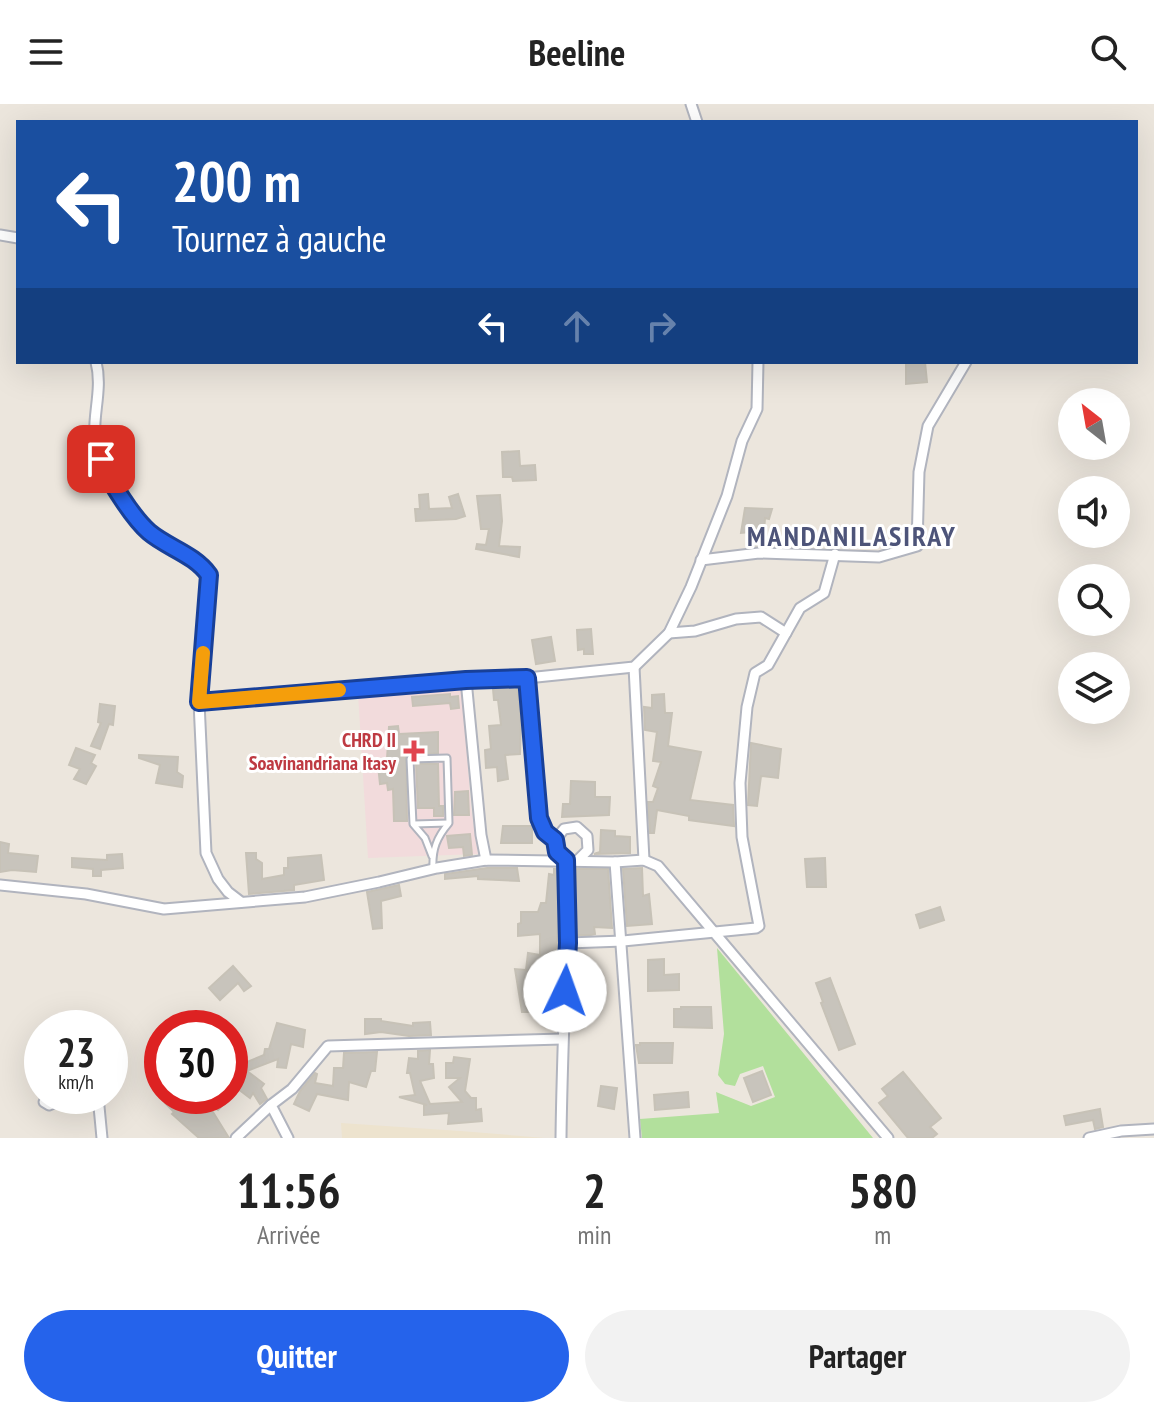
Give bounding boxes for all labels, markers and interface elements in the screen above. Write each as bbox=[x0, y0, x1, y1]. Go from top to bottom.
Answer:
text: Beeline bbox=[529, 29, 625, 76]
icon: menu bbox=[24, 30, 68, 74]
icon: search bbox=[1086, 30, 1130, 74]
text: 200 m bbox=[172, 145, 301, 217]
icon: left bbox=[40, 152, 144, 256]
text: Tournez à gauche bbox=[172, 215, 387, 262]
icon: left bbox=[471, 304, 515, 348]
icon: ahead bbox=[555, 304, 599, 348]
icon: right bbox=[639, 304, 683, 348]
north arrow bbox=[1058, 388, 1130, 460]
map controls bbox=[1058, 388, 1130, 724]
pin bbox=[67, 425, 135, 493]
icon: arrive bbox=[79, 437, 123, 481]
button: sound bbox=[1058, 476, 1130, 548]
district label: MANDANILASIRAY bbox=[747, 517, 957, 554]
button: search bbox=[1058, 564, 1130, 636]
button: layers bbox=[1058, 652, 1130, 724]
place label: CHRD II Soavinandriana Itasy bbox=[249, 727, 397, 776]
marker: CHRD II Soavinandriana Itasy bbox=[403, 740, 425, 762]
position arrow bbox=[523, 949, 607, 1033]
speed limit sign: 30 bbox=[144, 1010, 248, 1114]
text: 23 bbox=[57, 1026, 95, 1078]
text: km/h bbox=[58, 1069, 94, 1095]
text: 11:56 bbox=[237, 1159, 341, 1221]
text: 2 bbox=[583, 1159, 606, 1221]
text: 580 bbox=[848, 1159, 917, 1221]
text: Arrivée bbox=[257, 1218, 321, 1251]
text: min bbox=[577, 1218, 611, 1251]
text: m bbox=[874, 1218, 891, 1251]
button: Quitter bbox=[24, 1310, 569, 1402]
button: Partager bbox=[585, 1310, 1130, 1402]

